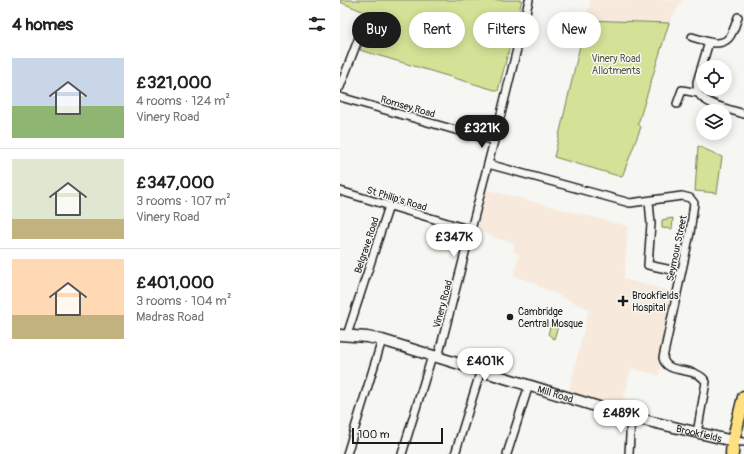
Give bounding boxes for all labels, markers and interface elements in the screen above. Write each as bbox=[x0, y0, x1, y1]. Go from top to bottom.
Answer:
chip: Buy bbox=[352, 12, 401, 48]
chip: Rent bbox=[409, 12, 465, 48]
chip: Filters bbox=[473, 12, 539, 48]
chip: New bbox=[547, 12, 601, 48]
icon: filters bbox=[306, 13, 328, 35]
text: 4 homes bbox=[12, 14, 73, 35]
park label: Vinery Road Allotments bbox=[592, 53, 641, 77]
map controls bbox=[696, 60, 732, 140]
button: locate bbox=[696, 60, 732, 96]
text: £321,000 bbox=[136, 72, 212, 93]
icon: home bbox=[44, 74, 92, 122]
text: 4 rooms · 124 m² bbox=[136, 93, 230, 109]
street label: Romsey Road bbox=[379, 93, 436, 120]
button: layers bbox=[696, 104, 732, 140]
text: Vinery Road bbox=[136, 109, 200, 125]
pin: £321K bbox=[454, 115, 510, 149]
text: £321K bbox=[464, 120, 500, 136]
text: £347,000 bbox=[136, 172, 214, 193]
icon: home bbox=[44, 175, 92, 223]
street label: St Philip's Road bbox=[365, 184, 428, 214]
text: 3 rooms · 107 m² bbox=[136, 193, 231, 209]
text: Vinery Road bbox=[136, 209, 200, 225]
street label: Seymour Street bbox=[664, 213, 690, 282]
street label: Belgrave Road bbox=[352, 216, 382, 275]
pin: £347K bbox=[426, 224, 482, 258]
text: £347K bbox=[435, 229, 473, 245]
text: £401,000 bbox=[136, 272, 214, 293]
icon: home bbox=[44, 275, 92, 323]
street label: Vinery Road bbox=[431, 279, 455, 329]
place label: Brookfields Hospital bbox=[632, 290, 679, 314]
text: 3 rooms · 104 m² bbox=[136, 293, 231, 309]
marker: Brookfields Hospital bbox=[617, 295, 629, 307]
place label: Cambridge Central Mosque bbox=[518, 306, 583, 330]
text: Madras Road bbox=[136, 309, 204, 325]
marker: Cambridge Central Mosque bbox=[505, 312, 515, 322]
pin: £401K bbox=[457, 348, 513, 382]
text: £401K bbox=[466, 353, 504, 369]
street label: Mill Road bbox=[536, 383, 575, 406]
pin: £489K bbox=[593, 400, 649, 434]
text: £489K bbox=[603, 405, 640, 421]
street label: Brookfields bbox=[675, 423, 723, 445]
scale bar bbox=[352, 426, 443, 445]
text: 100 m bbox=[358, 428, 389, 441]

